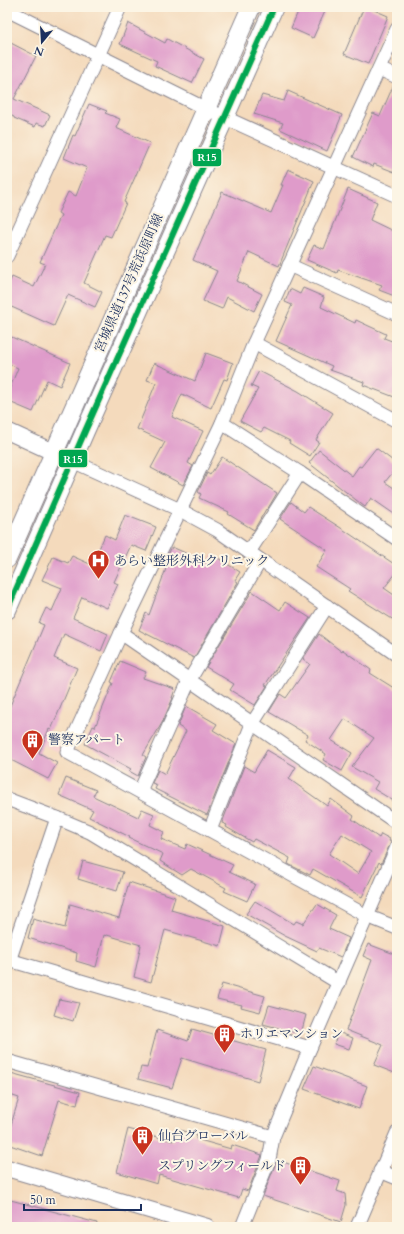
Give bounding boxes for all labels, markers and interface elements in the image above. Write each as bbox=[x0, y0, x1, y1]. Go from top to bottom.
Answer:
north arrow bbox=[22, 22, 62, 62]
text: N bbox=[32, 42, 46, 60]
line badge: R15 bbox=[192, 148, 222, 167]
text: R15 bbox=[197, 150, 217, 165]
street label: 宮城県道137号荒浜原町線 bbox=[90, 211, 168, 355]
line badge: R15 bbox=[58, 449, 88, 468]
text: R15 bbox=[63, 452, 83, 467]
hospital icon: あらい整形外科クリニック bbox=[85, 548, 111, 581]
place label: あらい整形外科クリニック bbox=[114, 552, 269, 570]
building icon: 警察アパート bbox=[19, 727, 45, 760]
place label: 警察アパート bbox=[48, 731, 125, 749]
building icon: ホリエマンション bbox=[212, 1021, 238, 1054]
place label: ホリエマンション bbox=[240, 1025, 343, 1043]
building icon: 仙台グローバル bbox=[130, 1123, 156, 1156]
place label: 仙台グローバル bbox=[158, 1127, 248, 1145]
building icon: スプリングフィールド bbox=[288, 1153, 314, 1186]
place label: スプリングフィールド bbox=[158, 1157, 286, 1175]
scale bar bbox=[24, 1186, 141, 1212]
text: 50 m bbox=[30, 1192, 57, 1208]

